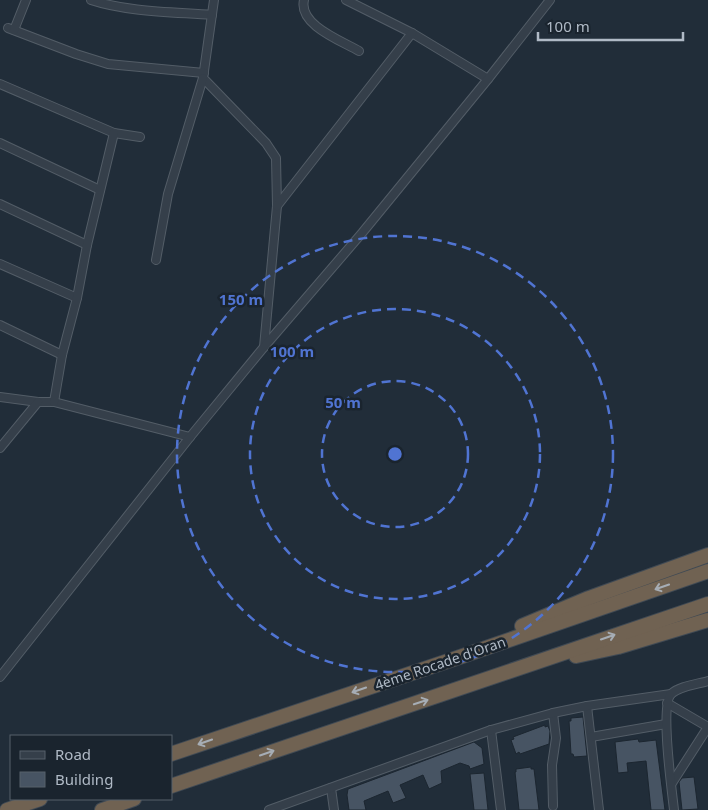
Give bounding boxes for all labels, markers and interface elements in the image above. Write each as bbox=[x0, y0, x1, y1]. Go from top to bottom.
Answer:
scale bar bbox=[538, 10, 683, 42]
text: 100 m bbox=[546, 16, 590, 36]
text: 150 m bbox=[219, 289, 263, 309]
text: 100 m bbox=[270, 341, 314, 361]
text: 50 m bbox=[325, 392, 361, 412]
centre of rings bbox=[386, 445, 404, 463]
one-way arrow bbox=[655, 583, 670, 592]
street label: 4ème Rocade d'Oran bbox=[372, 632, 508, 694]
one-way arrow bbox=[600, 632, 616, 642]
one-way arrow bbox=[352, 686, 367, 695]
one-way arrow bbox=[413, 696, 429, 706]
legend bbox=[10, 735, 172, 800]
one-way arrow bbox=[198, 738, 213, 747]
text: Road bbox=[55, 744, 91, 764]
one-way arrow bbox=[259, 748, 274, 757]
text: Building bbox=[55, 769, 113, 789]

